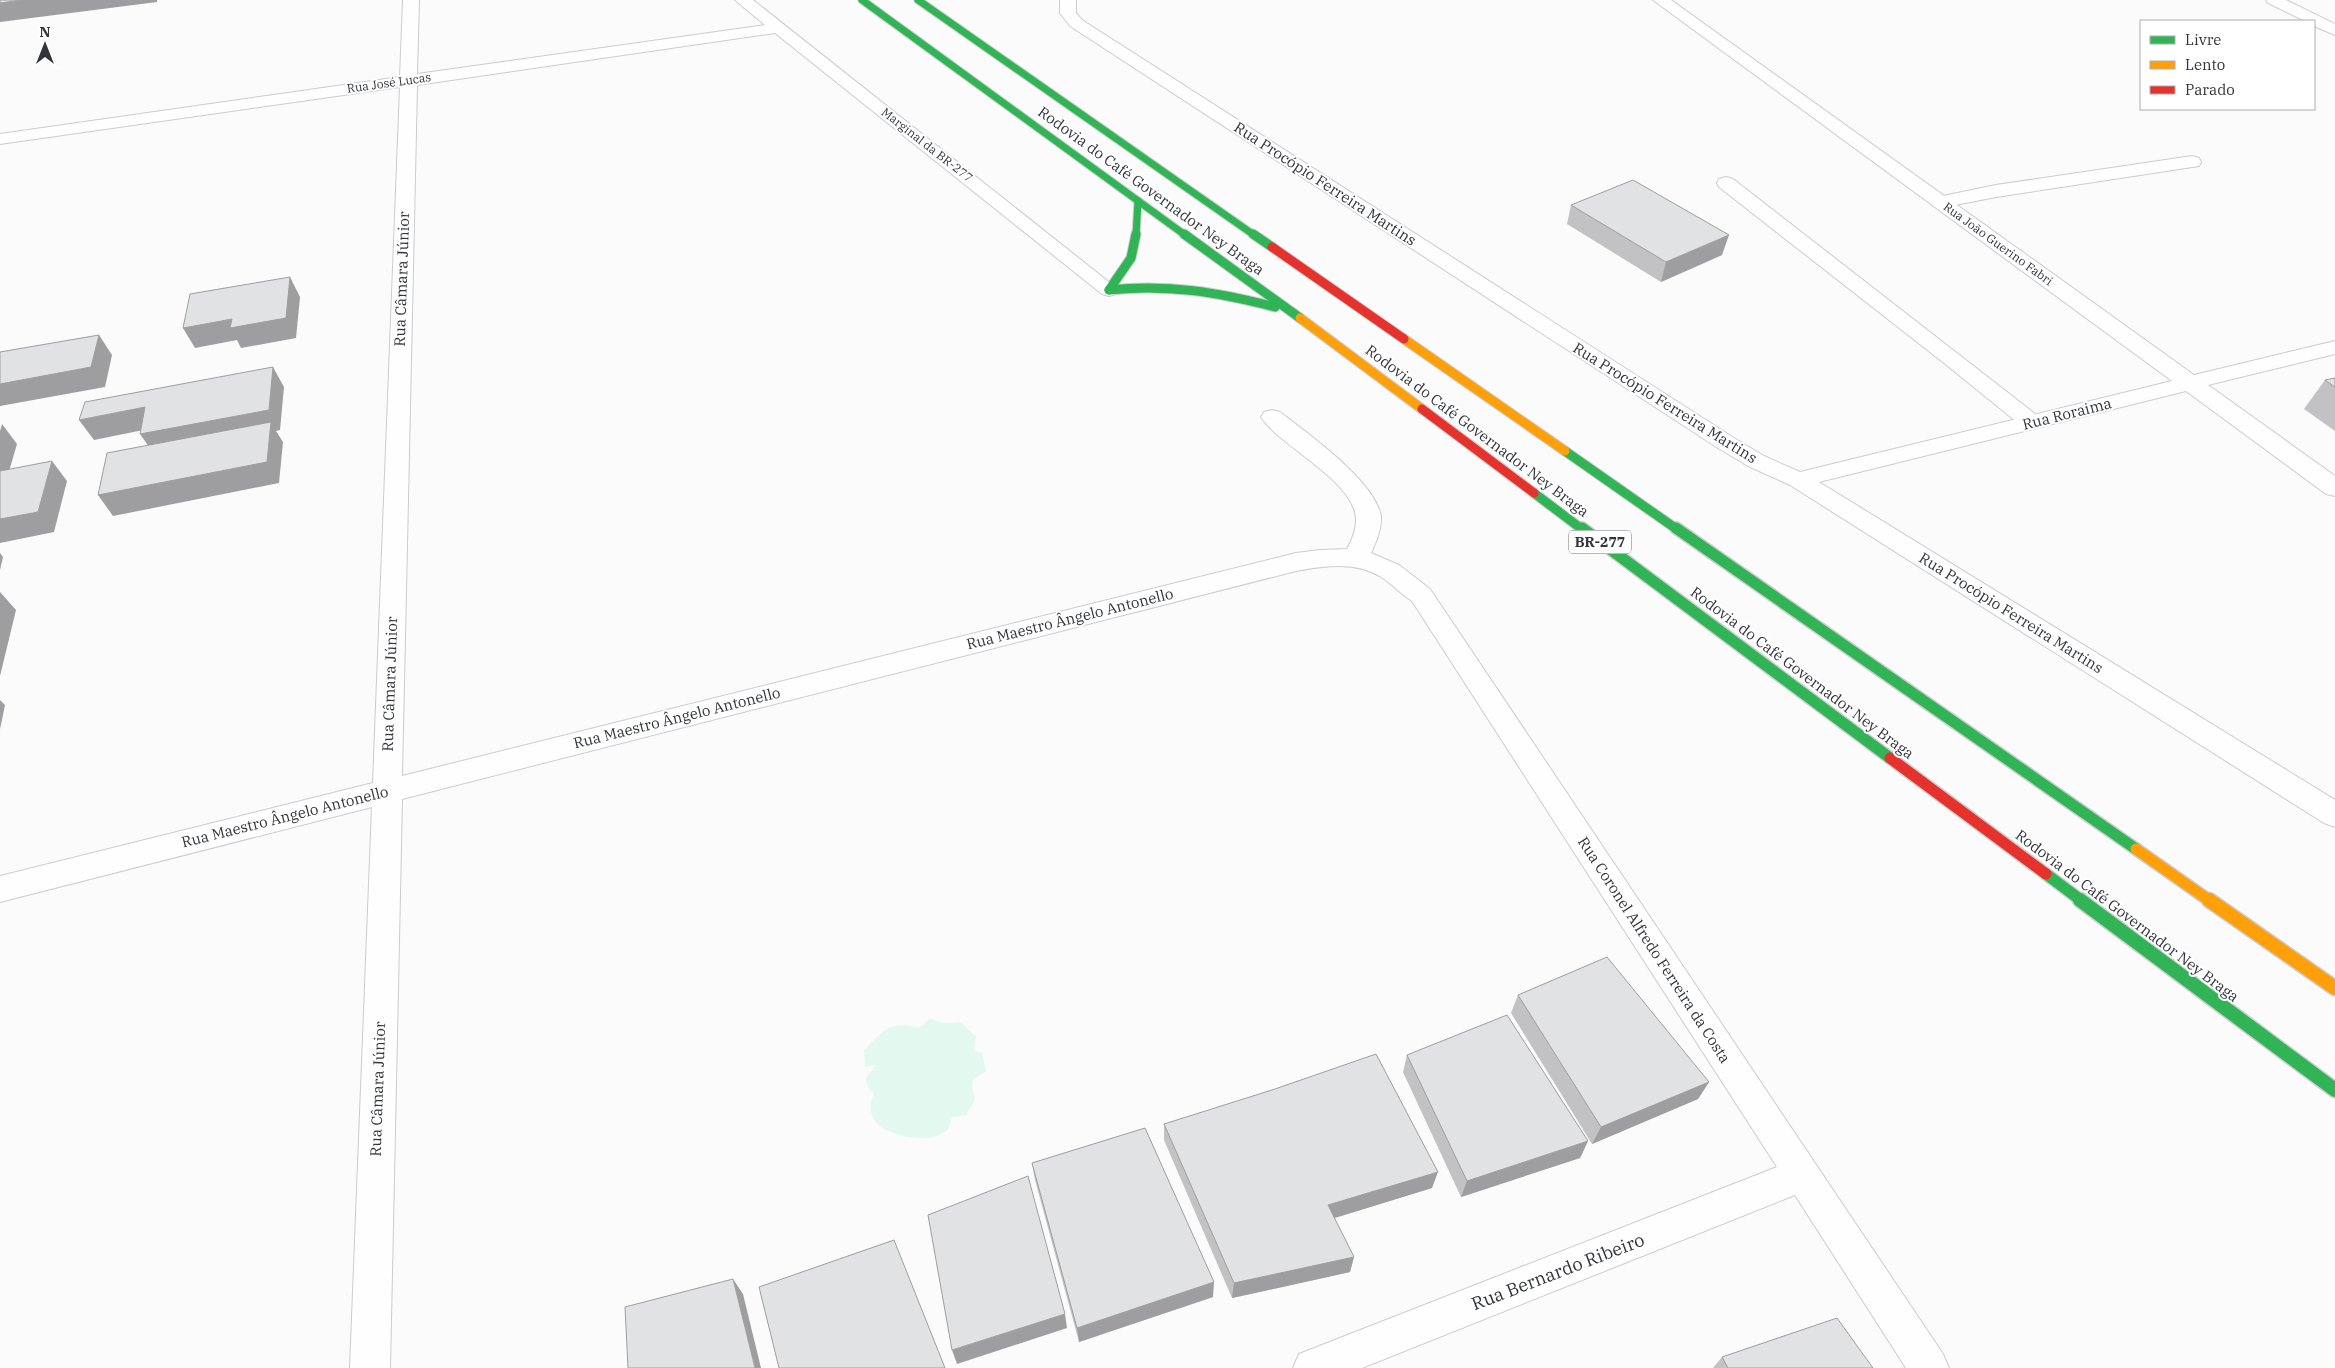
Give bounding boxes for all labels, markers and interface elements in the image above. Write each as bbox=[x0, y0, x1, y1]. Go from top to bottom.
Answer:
north arrow bbox=[20, 20, 70, 70]
legend bbox=[2140, 20, 2315, 110]
text: N bbox=[39, 23, 51, 41]
text: Livre bbox=[2185, 30, 2221, 49]
text: Lento bbox=[2185, 55, 2225, 74]
street label: Rua José Lucas bbox=[346, 69, 432, 96]
text: Parado bbox=[2185, 80, 2235, 99]
street label: Rodovia do Café Governador Ney Braga bbox=[1034, 102, 1268, 279]
street label: Marginal da BR-277 bbox=[879, 104, 976, 185]
street label: Rua Procópio Ferreira Martins bbox=[1231, 117, 1420, 250]
street label: Rua João Guerino Fabri bbox=[1941, 199, 2056, 288]
street label: Rua Câmara Júnior bbox=[390, 211, 413, 347]
street label: Rua Procópio Ferreira Martins bbox=[1570, 338, 1761, 467]
street label: Rodovia do Café Governador Ney Braga bbox=[1362, 340, 1593, 521]
street label: Rua Roraima bbox=[2020, 393, 2113, 434]
road number: BR-277 bbox=[1569, 530, 1631, 554]
street label: Rua Procópio Ferreira Martins bbox=[1916, 548, 2107, 677]
street label: Rodovia do Café Governador Ney Braga bbox=[1687, 582, 1918, 763]
street label: Rua Maestro Ângelo Antonello bbox=[964, 584, 1175, 653]
street label: Rua Câmara Júnior bbox=[378, 616, 401, 752]
street label: Rua Maestro Ângelo Antonello bbox=[571, 683, 782, 752]
street label: Rua Maestro Ângelo Antonello bbox=[179, 782, 390, 851]
street label: Rodovia do Café Governador Ney Braga bbox=[2012, 825, 2243, 1006]
street label: Rua Coronel Alfredo Ferreira da Costa bbox=[1574, 833, 1735, 1066]
street label: Rua Câmara Júnior bbox=[366, 1021, 389, 1157]
street label: Rua Bernardo Ribeiro bbox=[1468, 1228, 1648, 1315]

